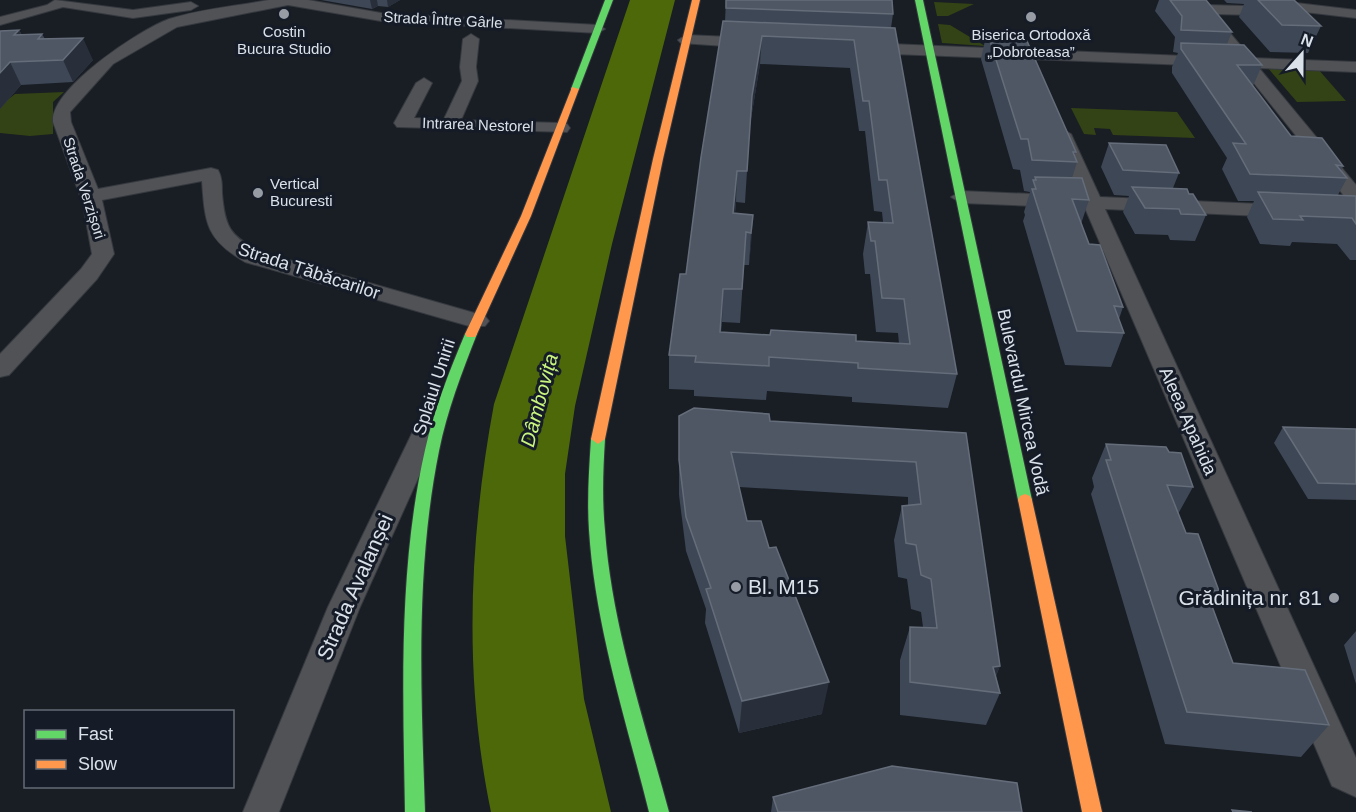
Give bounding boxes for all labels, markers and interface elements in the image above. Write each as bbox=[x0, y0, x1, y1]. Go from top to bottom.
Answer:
marker: Costin Bucura Studio bbox=[277, 7, 291, 21]
street label: Strada Între Gârle bbox=[383, 8, 503, 31]
marker: Biserica Ortodoxă „Dobroteasa” bbox=[1024, 10, 1038, 24]
place label: Costin Bucura Studio bbox=[237, 23, 331, 57]
north arrow bbox=[1272, 24, 1332, 84]
place label: Biserica Ortodoxă „Dobroteasa” bbox=[971, 26, 1091, 60]
text: N bbox=[1299, 30, 1316, 50]
street label: Intrarea Nestorel bbox=[422, 114, 534, 135]
street label: Strada Verzișori bbox=[60, 135, 109, 241]
place label: Vertical Bucuresti bbox=[270, 175, 333, 209]
marker: Vertical Bucuresti bbox=[251, 186, 265, 200]
street label: Strada Tăbăcarilor bbox=[236, 239, 382, 303]
street label: Bulevardul Mircea Vodă bbox=[993, 307, 1053, 498]
street label: Splaiul Unirii bbox=[409, 336, 459, 438]
water label: Dâmbovița bbox=[516, 351, 562, 449]
street label: Aleea Apahida bbox=[1155, 364, 1221, 479]
street label: Strada Avalanșei bbox=[312, 510, 397, 663]
place label: Bl. M15 bbox=[748, 575, 819, 598]
marker: Bl. M15 bbox=[729, 580, 743, 594]
place label: Grădinița nr. 81 bbox=[1178, 586, 1322, 609]
marker: Grădinița nr. 81 bbox=[1327, 591, 1341, 605]
legend bbox=[24, 710, 234, 788]
text: Fast bbox=[78, 724, 113, 744]
text: Slow bbox=[78, 754, 118, 774]

